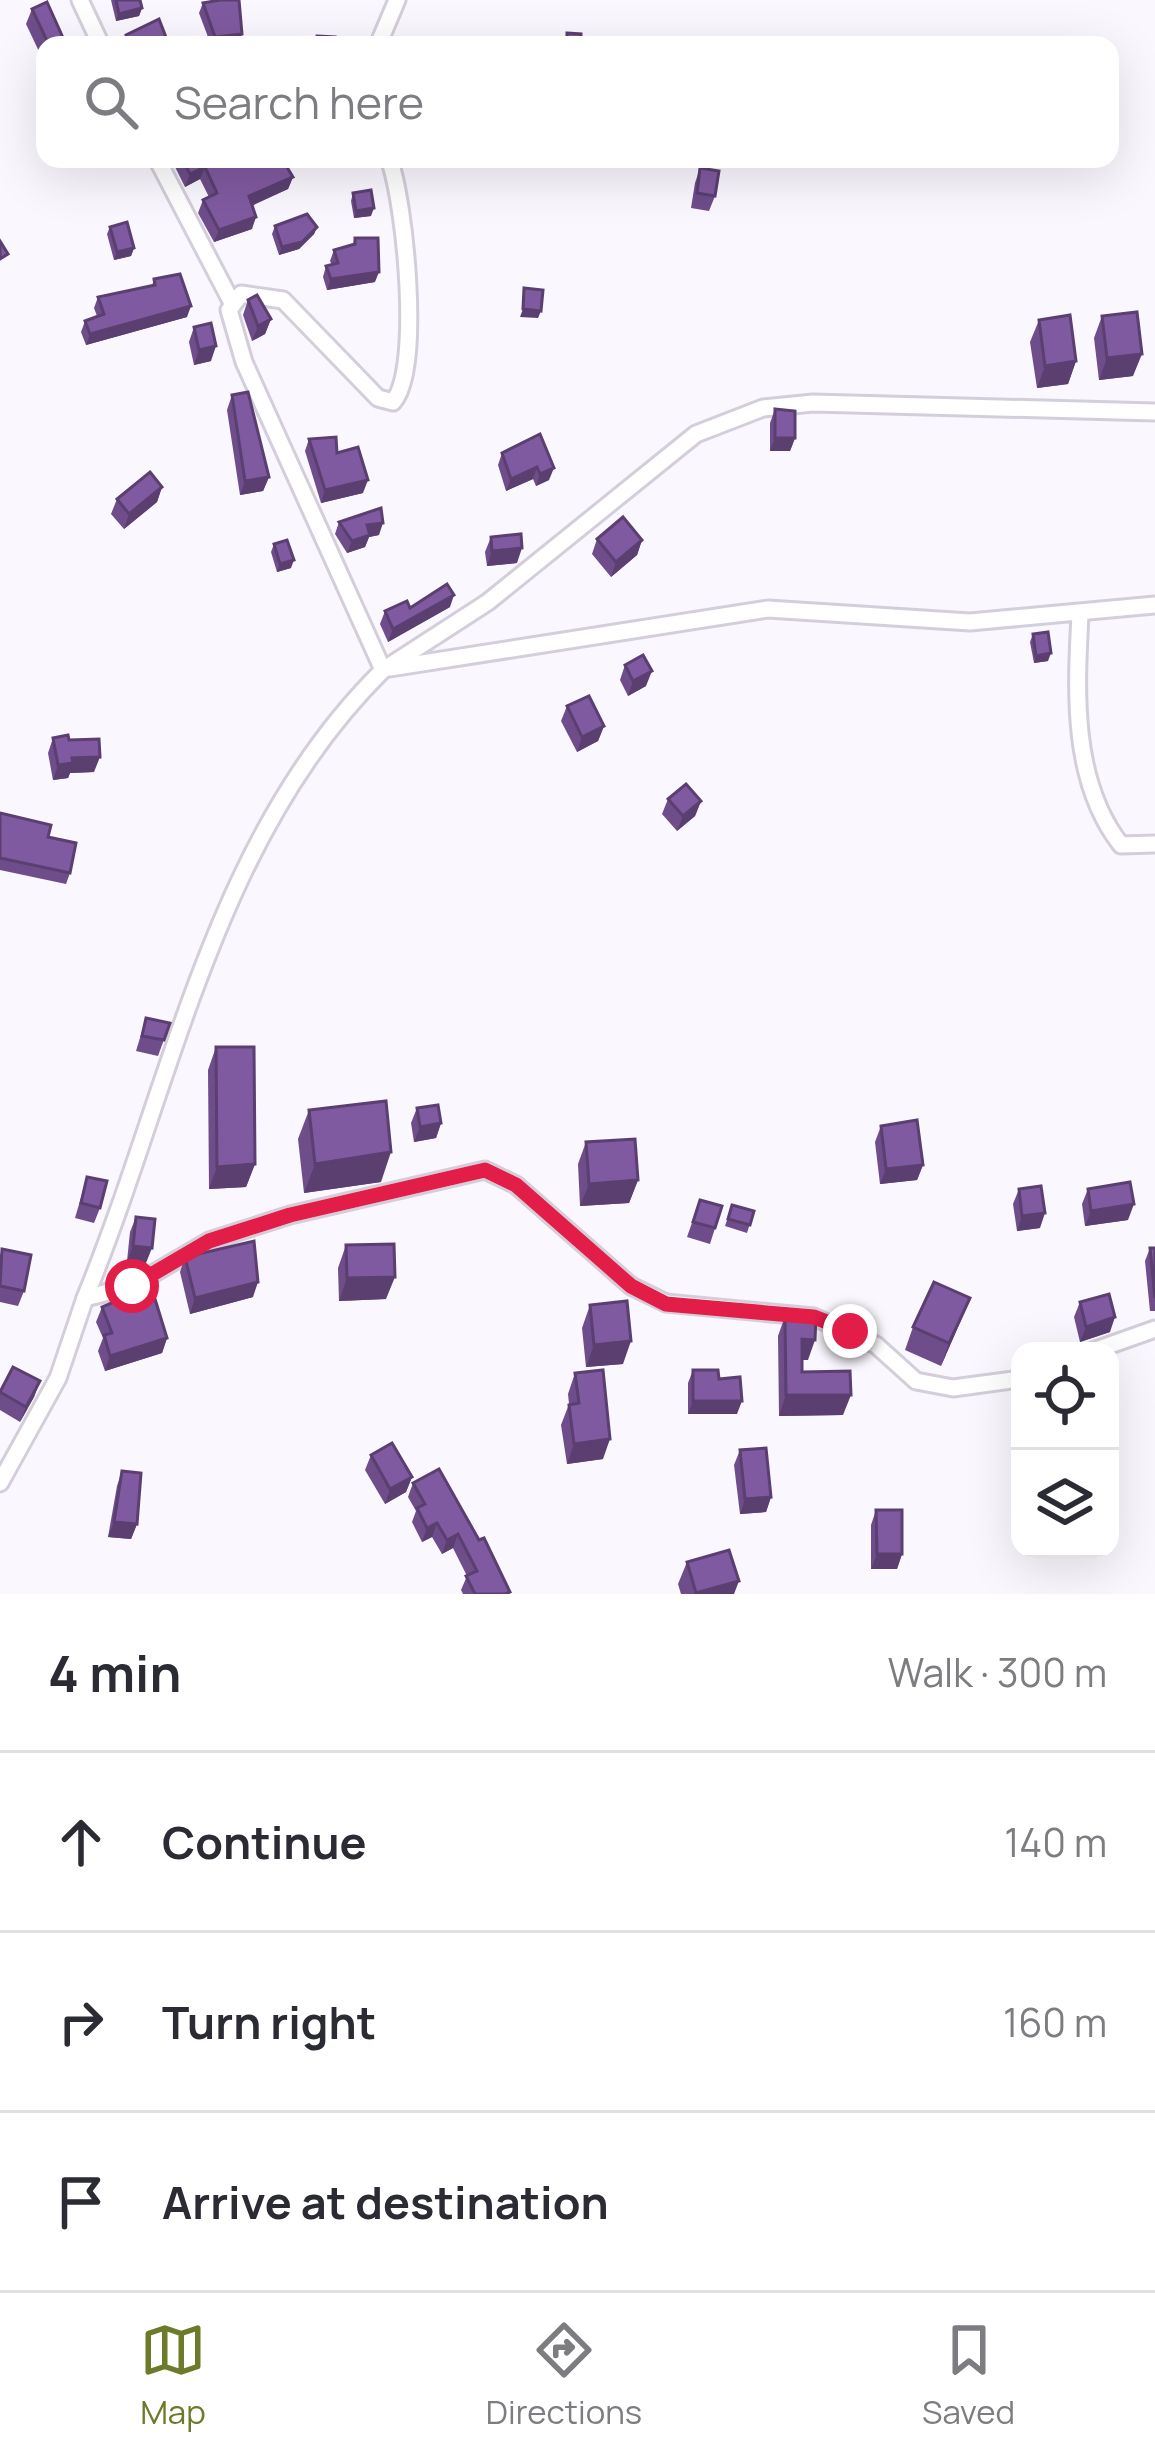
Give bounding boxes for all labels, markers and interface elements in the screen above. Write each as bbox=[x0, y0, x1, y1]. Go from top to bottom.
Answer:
search box bbox=[36, 36, 1119, 168]
icon: search bbox=[78, 69, 144, 135]
text: Search here bbox=[174, 71, 424, 133]
route start bbox=[105, 1259, 159, 1313]
route end bbox=[823, 1304, 877, 1358]
map controls bbox=[1011, 1342, 1119, 1558]
button: locate bbox=[1011, 1342, 1119, 1450]
button: layers bbox=[1011, 1450, 1119, 1558]
text: 4 min bbox=[48, 1638, 181, 1707]
text: Walk · 300 m bbox=[888, 1645, 1107, 1699]
icon: ahead bbox=[48, 1809, 114, 1875]
text: Continue bbox=[162, 1811, 367, 1873]
text: 140 m bbox=[1004, 1815, 1107, 1869]
icon: right bbox=[48, 1989, 114, 2055]
text: Turn right bbox=[162, 1991, 376, 2053]
text: 160 m bbox=[1003, 1995, 1107, 2049]
icon: arrive bbox=[48, 2169, 114, 2235]
text: Arrive at destination bbox=[162, 2171, 609, 2233]
tab: Map bbox=[140, 2317, 206, 2434]
tab: Directions bbox=[486, 2317, 642, 2434]
tab: Saved bbox=[922, 2317, 1015, 2434]

